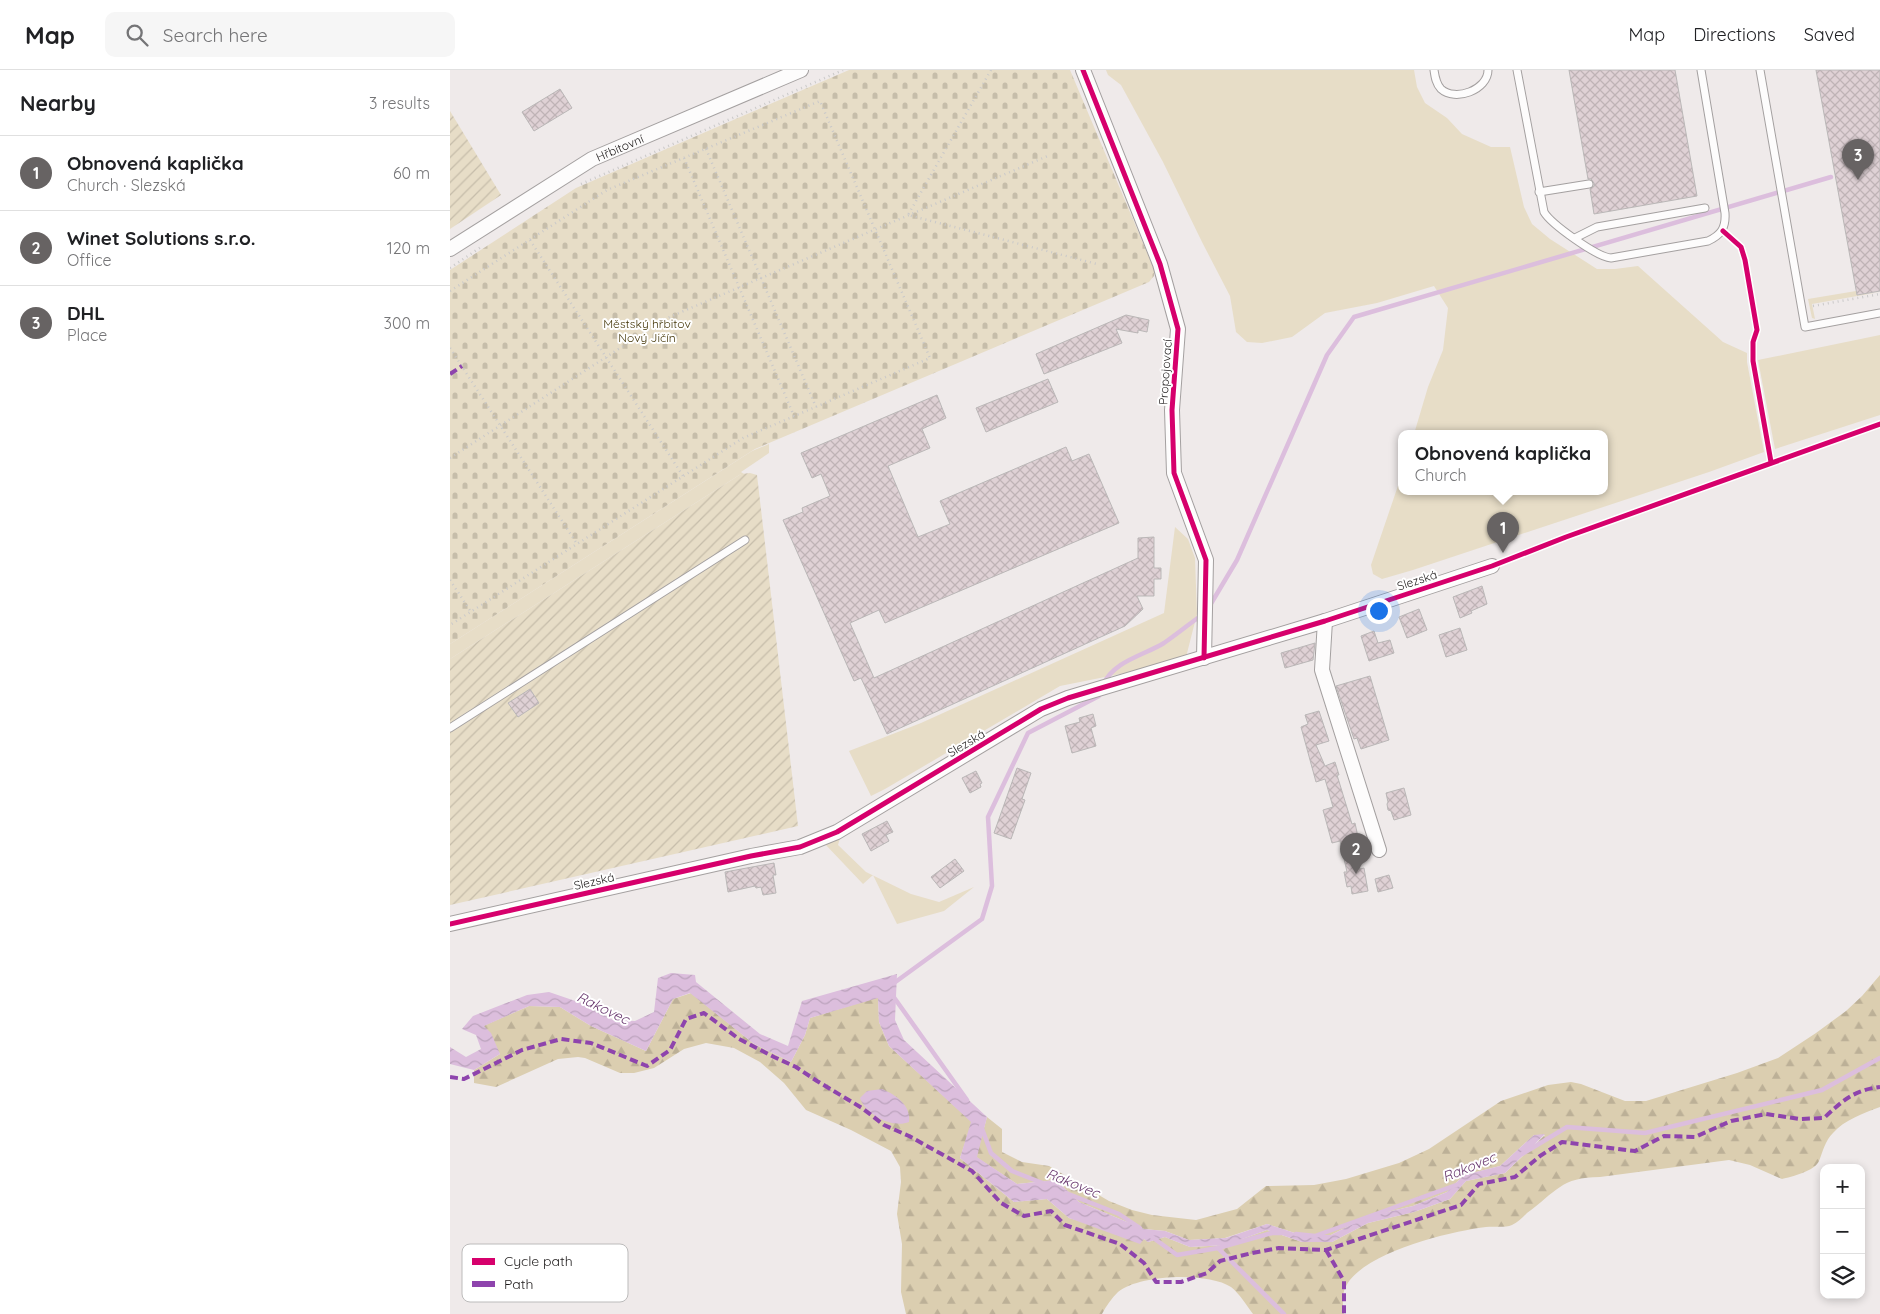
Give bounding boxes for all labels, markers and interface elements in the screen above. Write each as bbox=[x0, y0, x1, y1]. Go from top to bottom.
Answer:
search box bbox=[105, 12, 455, 57]
text: Map bbox=[25, 20, 75, 50]
icon: search bbox=[123, 21, 151, 49]
text: Search here bbox=[163, 23, 268, 47]
text: Map bbox=[1628, 23, 1665, 46]
text: Directions bbox=[1693, 23, 1776, 46]
text: Saved bbox=[1804, 23, 1855, 46]
text: Nearby bbox=[20, 90, 96, 116]
text: 3 results bbox=[369, 93, 430, 113]
street label: Hřbitovní bbox=[593, 130, 646, 164]
pin: 3 bbox=[1842, 139, 1874, 180]
text: Obnovená kaplička bbox=[67, 151, 244, 175]
text: 1 bbox=[33, 163, 39, 183]
text: 60 m bbox=[393, 163, 430, 183]
text: Church · Slezská bbox=[67, 175, 186, 195]
text: Winet Solutions s.r.o. bbox=[67, 226, 256, 250]
text: 2 bbox=[31, 238, 41, 258]
text: 120 m bbox=[387, 238, 430, 258]
text: Office bbox=[67, 250, 112, 270]
text: DHL bbox=[67, 301, 105, 325]
text: 3 bbox=[32, 313, 40, 333]
text: 300 m bbox=[384, 313, 430, 333]
park label: Městský hřbitov Nový Jičín bbox=[603, 316, 691, 345]
text: Place bbox=[67, 325, 107, 345]
street label: Propojovací bbox=[1155, 338, 1175, 405]
popup bbox=[1398, 430, 1608, 495]
text: Obnovená kaplička bbox=[1415, 441, 1591, 465]
text: Church bbox=[1415, 465, 1467, 485]
pin: 1 bbox=[1487, 512, 1519, 553]
street label: Slezská bbox=[1395, 567, 1439, 593]
your location bbox=[1366, 598, 1392, 624]
street label: Slezská bbox=[944, 726, 988, 760]
pin: 2 bbox=[1340, 833, 1372, 874]
street label: Slezská bbox=[572, 869, 616, 893]
water label: Rakovec bbox=[574, 988, 634, 1029]
water label: Rakovec bbox=[1440, 1148, 1500, 1186]
water label: Rakovec bbox=[1044, 1164, 1104, 1202]
map controls bbox=[1820, 1164, 1865, 1299]
button: + bbox=[1820, 1164, 1865, 1209]
button: − bbox=[1820, 1209, 1865, 1254]
legend bbox=[462, 1244, 628, 1302]
text: Cycle path bbox=[504, 1252, 573, 1270]
button: layers bbox=[1820, 1254, 1865, 1299]
text: Path bbox=[504, 1275, 533, 1293]

